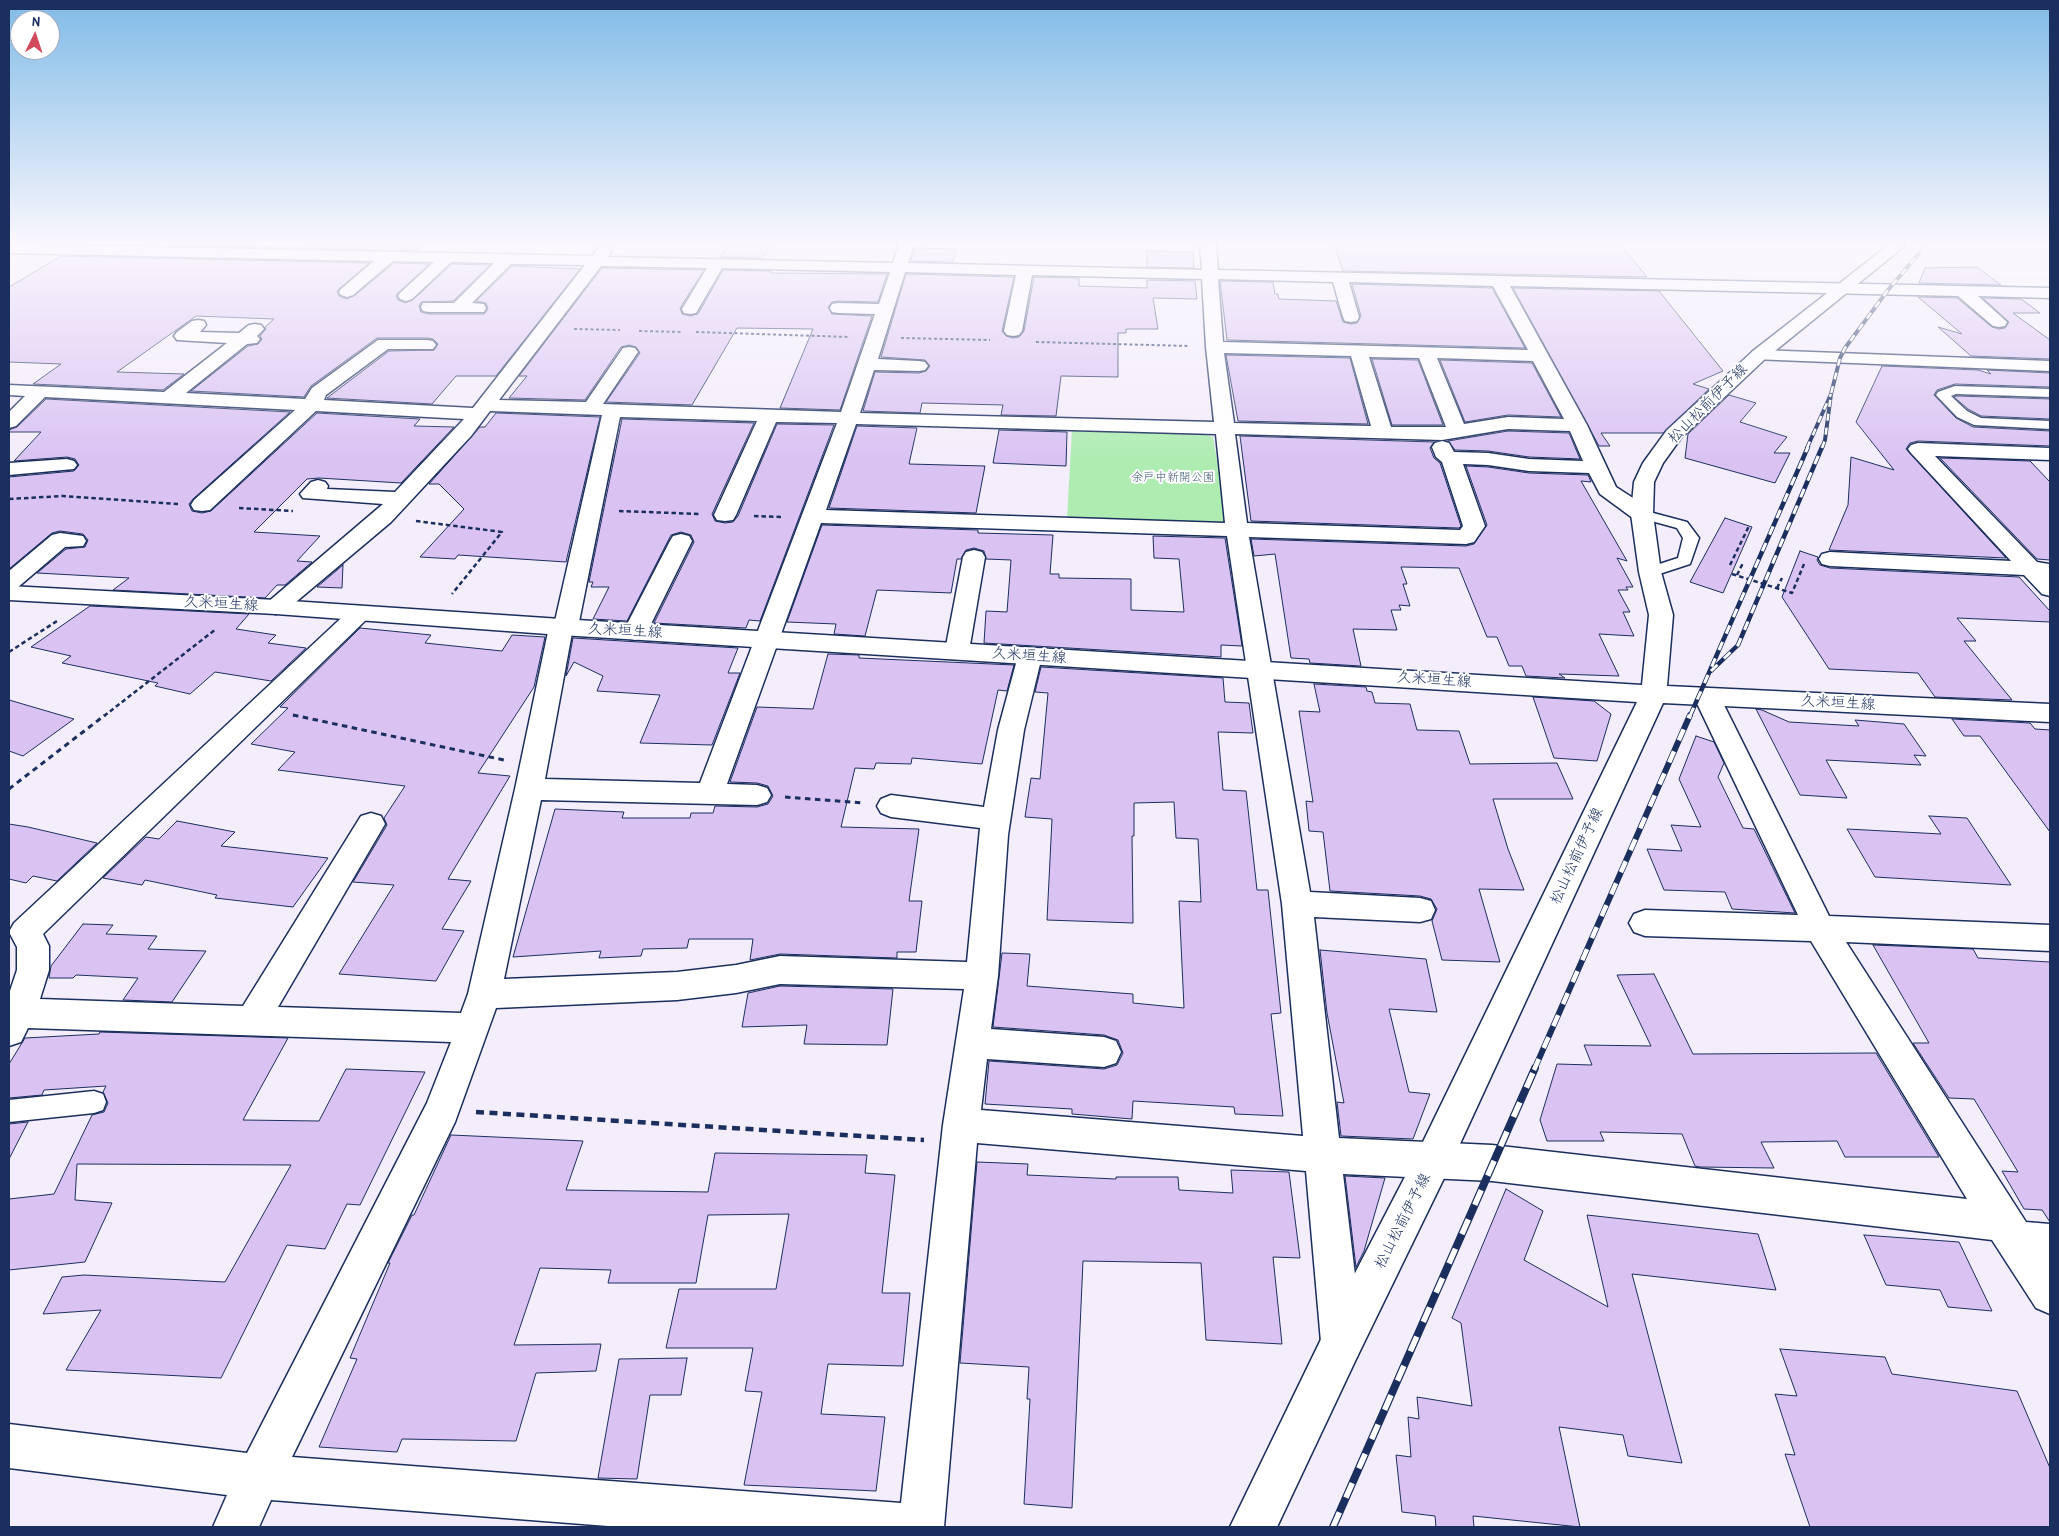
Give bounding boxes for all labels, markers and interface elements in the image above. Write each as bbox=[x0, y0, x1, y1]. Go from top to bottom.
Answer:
north arrow bbox=[10, 10, 60, 60]
text: N bbox=[32, 11, 40, 30]
street label: 松山松前伊予線 bbox=[1665, 361, 1751, 447]
park label: 余戸中新開公園 bbox=[1131, 471, 1215, 485]
street label: 久米垣生線 bbox=[183, 593, 259, 615]
street label: 久米垣生線 bbox=[587, 620, 663, 642]
street label: 久米垣生線 bbox=[991, 644, 1067, 668]
street label: 久米垣生線 bbox=[1396, 668, 1472, 692]
street label: 久米垣生線 bbox=[1800, 692, 1876, 714]
street label: 松山松前伊予線 bbox=[1547, 805, 1607, 907]
street label: 松山松前伊予線 bbox=[1371, 1170, 1435, 1272]

